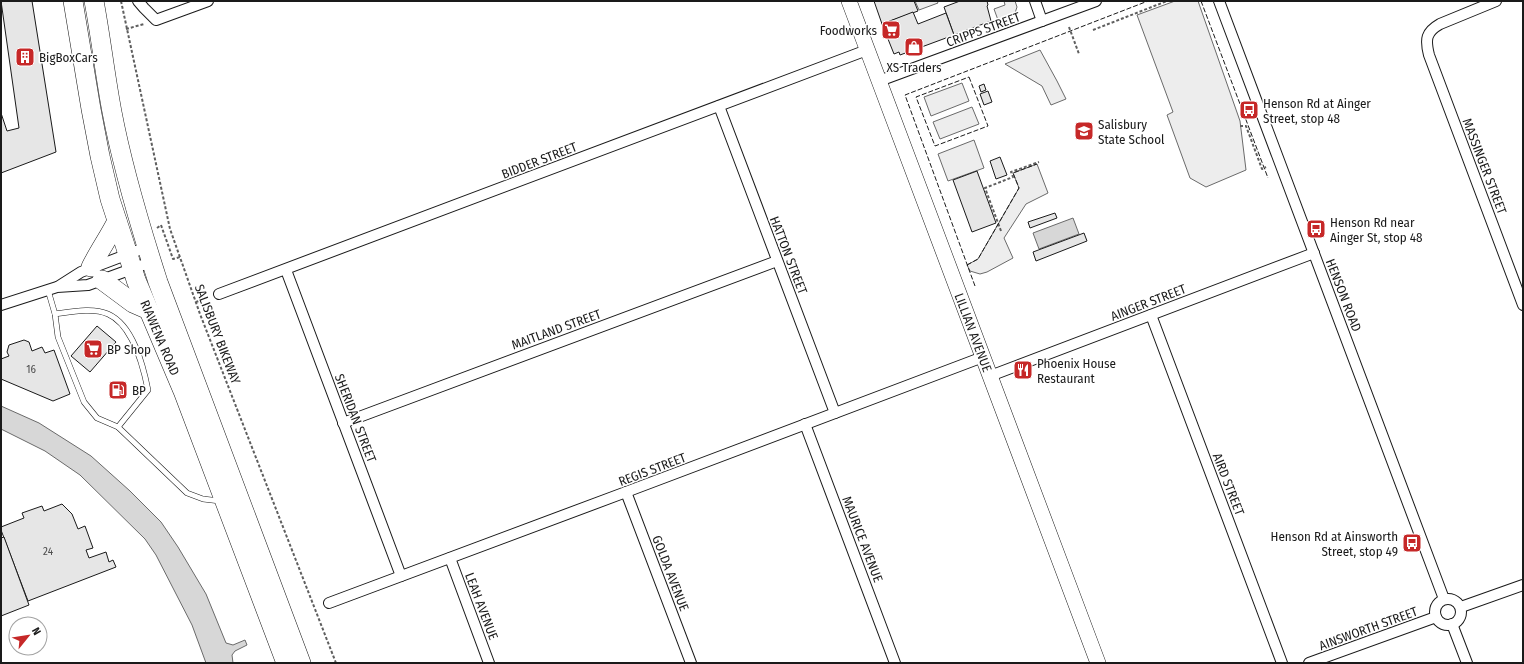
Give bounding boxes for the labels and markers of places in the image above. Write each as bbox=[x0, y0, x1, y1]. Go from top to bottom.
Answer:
supermarket icon: Foodworks bbox=[880, 19, 902, 41]
place label: Foodworks bbox=[820, 23, 877, 38]
shop icon: XS Traders bbox=[903, 36, 925, 58]
building icon: BigBoxCars bbox=[14, 46, 36, 68]
place label: BigBoxCars bbox=[39, 50, 98, 65]
place label: XS Traders bbox=[886, 60, 942, 75]
place label: Henson Rd at Ainger Street, stop 48 bbox=[1263, 96, 1371, 126]
bus stop icon: Henson Rd at Ainger Street, stop 48 bbox=[1238, 99, 1260, 121]
place label: Salisbury State School bbox=[1098, 117, 1165, 147]
school or university icon: Salisbury State School bbox=[1073, 120, 1095, 142]
place label: Henson Rd near Ainger St, stop 48 bbox=[1330, 215, 1423, 245]
bus stop icon: Henson Rd near Ainger St, stop 48 bbox=[1305, 218, 1327, 240]
supermarket icon: BP Shop bbox=[82, 338, 104, 360]
place label: BP Shop bbox=[107, 342, 151, 357]
place label: Phoenix House Restaurant bbox=[1037, 356, 1116, 386]
restaurant icon: Phoenix House Restaurant bbox=[1012, 359, 1034, 381]
fuel station icon: BP bbox=[107, 379, 129, 401]
place label: BP bbox=[132, 383, 146, 398]
place label: Henson Rd at Ainsworth Street, stop 49 bbox=[1271, 529, 1398, 559]
bus stop icon: Henson Rd at Ainsworth Street, stop 49 bbox=[1401, 532, 1423, 554]

